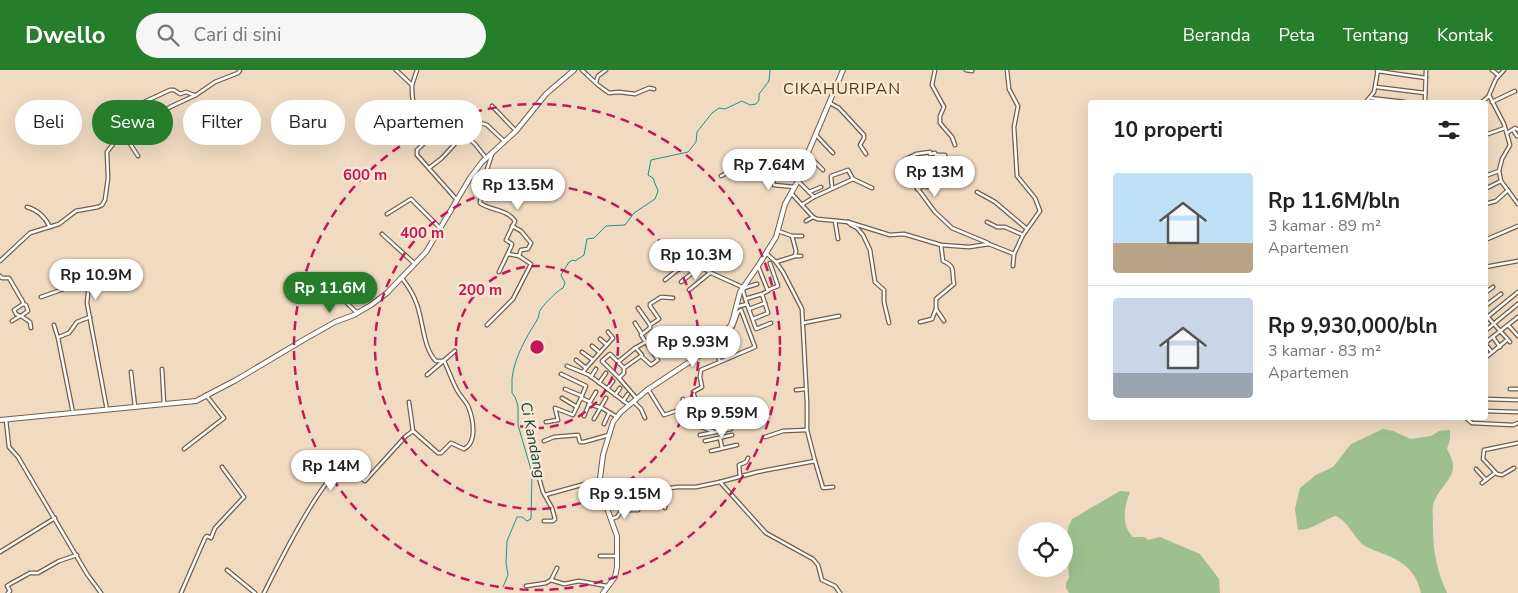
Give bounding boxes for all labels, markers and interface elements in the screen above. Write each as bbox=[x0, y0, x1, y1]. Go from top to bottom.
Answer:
search box bbox=[136, 13, 486, 58]
text: Dwello bbox=[25, 19, 106, 51]
icon: search bbox=[154, 21, 182, 49]
text: Cari di sini bbox=[194, 22, 281, 48]
text: Beranda bbox=[1183, 23, 1251, 47]
text: Peta bbox=[1279, 23, 1315, 47]
text: Tentang bbox=[1343, 23, 1409, 47]
text: Kontak bbox=[1437, 23, 1493, 47]
district label: CIKAHURIPAN bbox=[783, 78, 901, 100]
chip: Beli bbox=[15, 100, 82, 145]
chip: Sewa bbox=[92, 100, 173, 145]
chip: Filter bbox=[183, 100, 261, 145]
chip: Baru bbox=[271, 100, 345, 145]
chip: Apartemen bbox=[355, 100, 482, 145]
text: 10 properti bbox=[1113, 116, 1223, 144]
icon: filters bbox=[1435, 116, 1463, 144]
pin: Rp 7.64M bbox=[717, 148, 821, 191]
text: Rp 7.64M bbox=[733, 154, 805, 176]
pin: Rp 13M bbox=[894, 156, 976, 198]
text: Rp 13M bbox=[906, 161, 964, 183]
text: 600 m bbox=[343, 165, 387, 185]
pin: Rp 13.5M bbox=[466, 168, 570, 211]
text: Rp 13.5M bbox=[482, 174, 554, 196]
text: Rp 11.6M/bln bbox=[1268, 187, 1400, 215]
icon: home bbox=[1153, 193, 1213, 253]
text: 3 kamar · 89 m² bbox=[1268, 215, 1381, 237]
text: 400 m bbox=[400, 223, 444, 243]
text: Apartemen bbox=[1268, 237, 1349, 259]
pin: Rp 10.3M bbox=[644, 238, 748, 281]
text: Rp 10.3M bbox=[660, 244, 732, 266]
pin: Rp 10.9M bbox=[44, 258, 148, 301]
text: Rp 10.9M bbox=[60, 264, 132, 286]
pin: Rp 11.6M bbox=[278, 272, 382, 314]
text: Rp 11.6M bbox=[294, 277, 366, 299]
text: 200 m bbox=[458, 280, 502, 300]
text: Rp 9,930,000/bln bbox=[1268, 312, 1437, 340]
icon: home bbox=[1153, 318, 1213, 378]
pin: Rp 9.93M bbox=[641, 326, 745, 368]
text: Rp 9.93M bbox=[657, 331, 729, 353]
centre of rings bbox=[528, 338, 546, 356]
text: 3 kamar · 83 m² bbox=[1268, 340, 1381, 362]
text: Apartemen bbox=[1268, 362, 1349, 384]
pin: Rp 9.59M bbox=[670, 396, 774, 439]
water label: Ci Kandang bbox=[516, 400, 550, 480]
text: Rp 9.59M bbox=[686, 402, 758, 424]
pin: Rp 14M bbox=[290, 450, 372, 492]
text: Rp 14M bbox=[302, 455, 360, 477]
pin: Rp 9.15M bbox=[573, 478, 677, 520]
text: Rp 9.15M bbox=[589, 483, 661, 505]
map controls bbox=[1018, 522, 1073, 577]
button: locate bbox=[1018, 522, 1073, 577]

